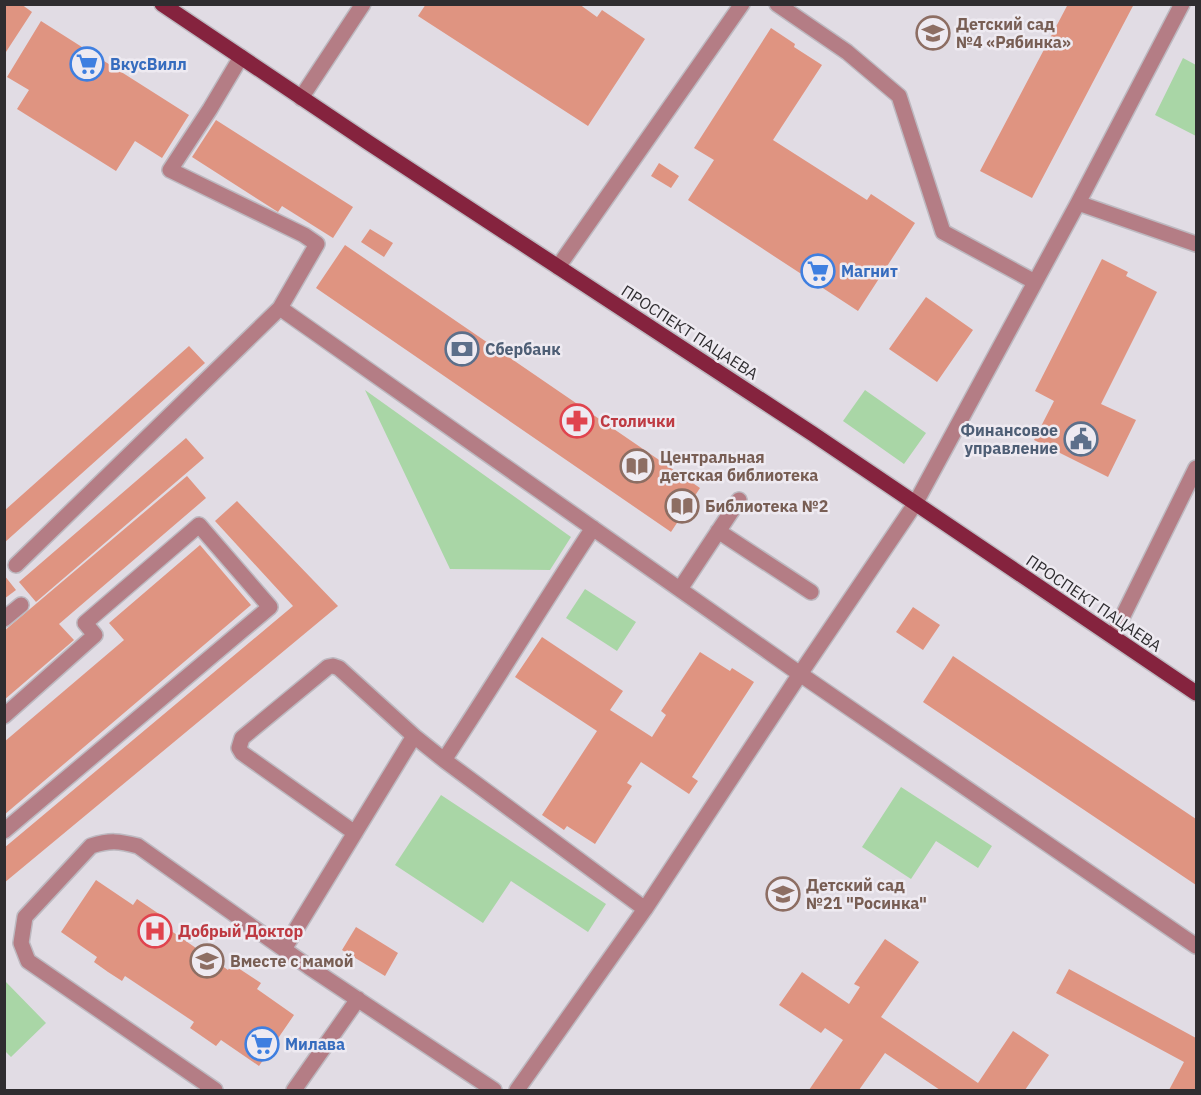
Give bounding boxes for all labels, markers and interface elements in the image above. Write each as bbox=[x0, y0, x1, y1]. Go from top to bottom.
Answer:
place label: Детский сад №4 «Рябинка» bbox=[956, 14, 1071, 52]
school or university icon: Детский сад №4 «Рябинка» bbox=[915, 15, 951, 51]
supermarket icon: ВкусВилл bbox=[69, 46, 105, 82]
place label: ВкусВилл bbox=[110, 54, 187, 74]
supermarket icon: Магнит bbox=[800, 253, 836, 289]
place label: Магнит bbox=[841, 261, 898, 281]
street label: ПРОСПЕКТ ПАЦАЕВА bbox=[618, 280, 762, 384]
bank icon: Сбербанк bbox=[444, 331, 480, 367]
place label: Сбербанк bbox=[485, 339, 561, 359]
pharmacy icon: Столички bbox=[559, 403, 595, 439]
place label: Столички bbox=[600, 411, 675, 431]
place label: Финансовое управление bbox=[961, 420, 1058, 458]
public building icon: Финансовое управление bbox=[1063, 421, 1099, 457]
place label: Центральная детская библиотека bbox=[660, 447, 818, 485]
library icon: Центральная детская библиотека bbox=[619, 448, 655, 484]
library icon: Библиотека №2 bbox=[664, 488, 700, 524]
place label: Библиотека №2 bbox=[705, 496, 828, 516]
street label: ПРОСПЕКТ ПАЦАЕВА bbox=[1022, 550, 1166, 656]
place label: Детский сад №21 "Росинка" bbox=[806, 875, 927, 913]
school or university icon: Детский сад №21 "Росинка" bbox=[765, 876, 801, 912]
hospital icon: Добрый Доктор bbox=[137, 913, 173, 949]
place label: Добрый Доктор bbox=[178, 921, 303, 941]
school or university icon: Вместе с мамой bbox=[189, 943, 225, 979]
place label: Вместе с мамой bbox=[230, 951, 353, 971]
supermarket icon: Милава bbox=[244, 1026, 280, 1062]
place label: Милава bbox=[285, 1034, 345, 1054]

